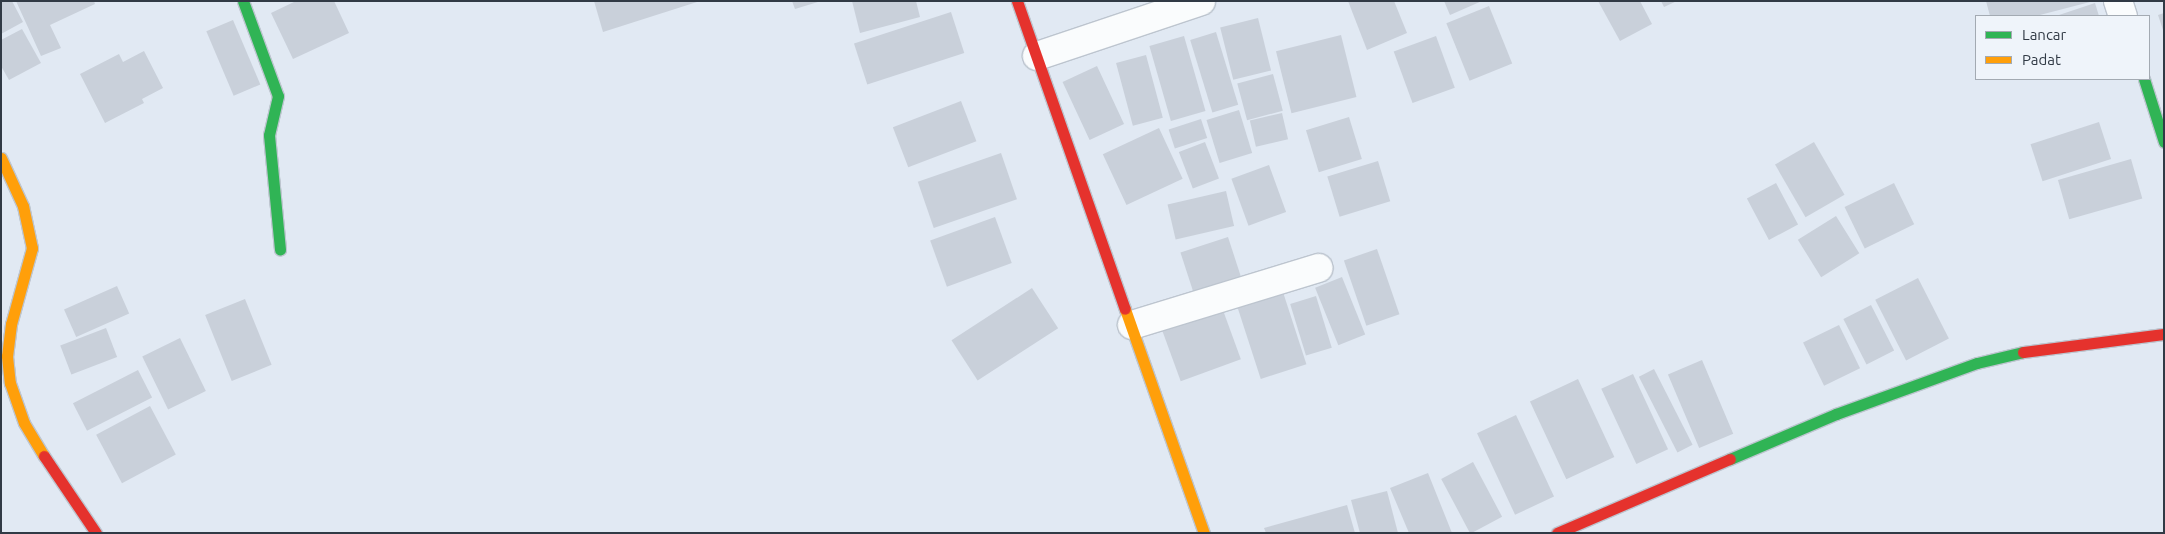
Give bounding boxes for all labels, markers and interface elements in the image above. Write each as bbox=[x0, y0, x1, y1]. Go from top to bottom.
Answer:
legend bbox=[1975, 15, 2150, 80]
text: Lancar bbox=[2022, 26, 2066, 43]
text: Padat bbox=[2022, 51, 2061, 68]

